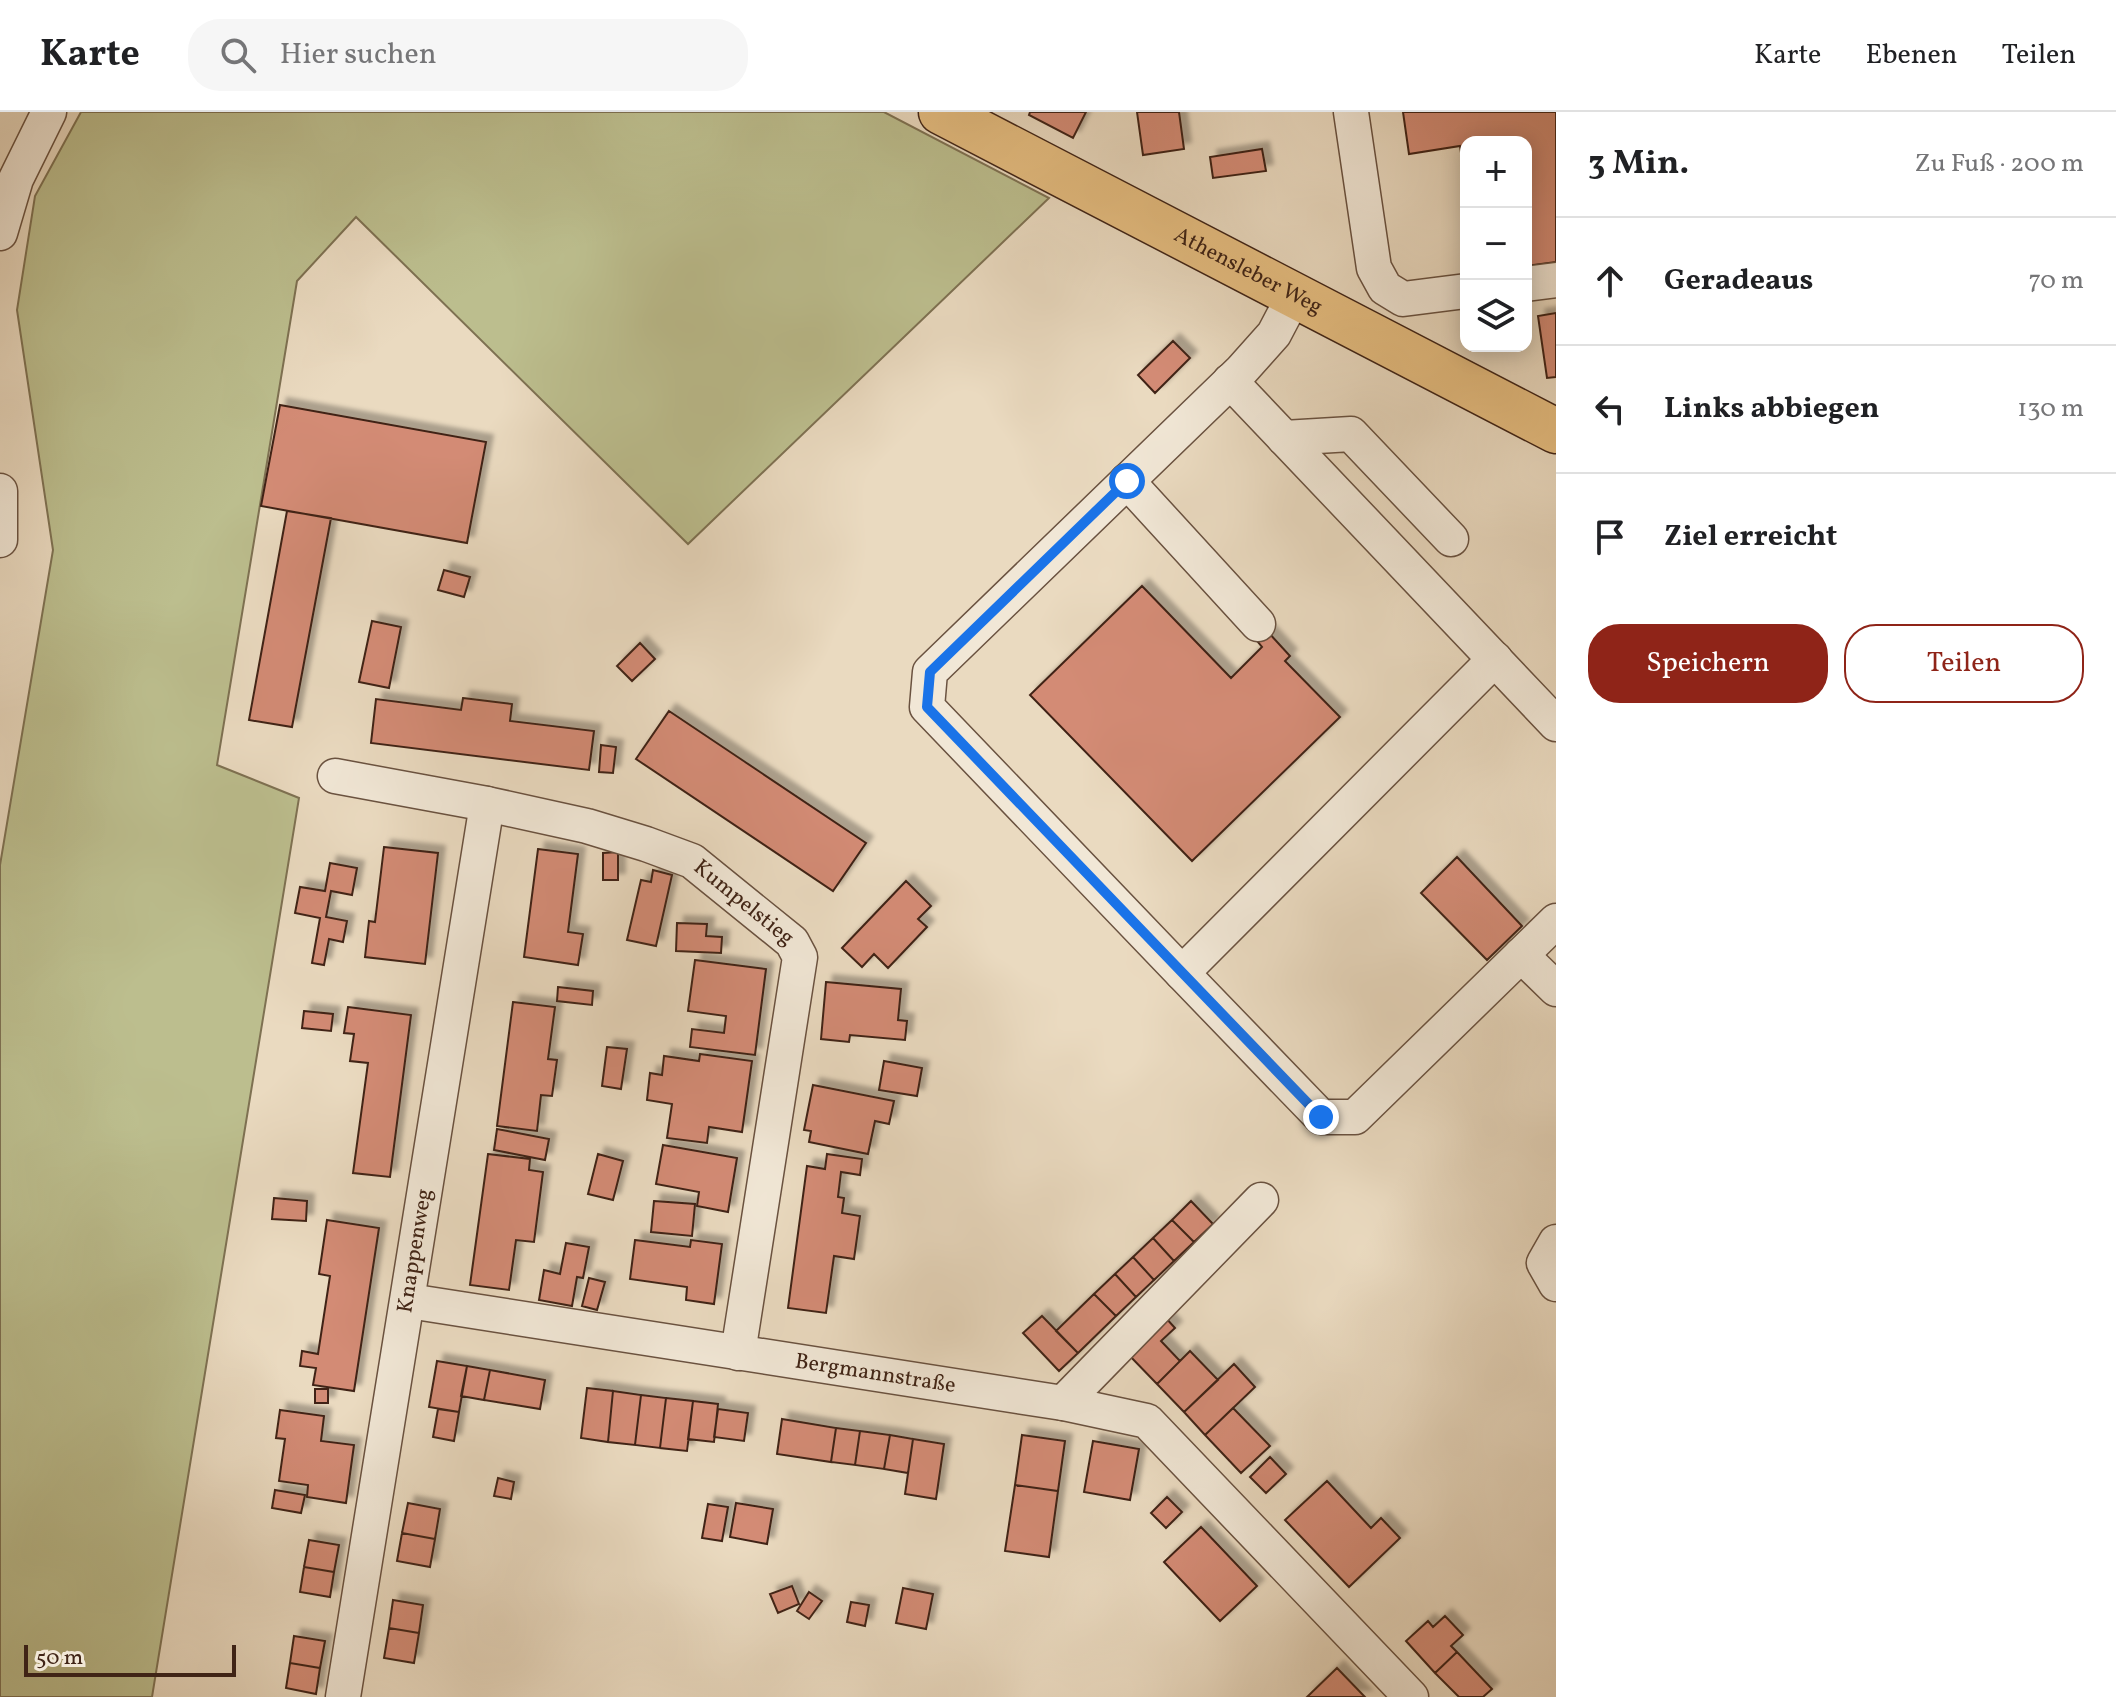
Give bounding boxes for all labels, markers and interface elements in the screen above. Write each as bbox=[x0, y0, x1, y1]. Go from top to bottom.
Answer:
search box bbox=[188, 19, 748, 91]
text: Karte bbox=[40, 29, 140, 82]
icon: search bbox=[216, 33, 260, 77]
text: Hier suchen bbox=[280, 34, 437, 76]
text: Karte bbox=[1754, 36, 1821, 75]
text: Ebenen bbox=[1865, 36, 1958, 75]
text: Teilen bbox=[2002, 36, 2076, 75]
map controls bbox=[1460, 136, 1532, 352]
button: + bbox=[1460, 136, 1532, 208]
text: 3 Min. bbox=[1588, 141, 1689, 188]
text: Zu Fuß · 200 m bbox=[1915, 146, 2084, 182]
button: − bbox=[1460, 208, 1532, 280]
street label: Athensleber Weg bbox=[1168, 220, 1328, 323]
icon: ahead bbox=[1588, 259, 1632, 303]
text: Geradeaus bbox=[1664, 260, 1813, 302]
text: 70 m bbox=[2029, 263, 2084, 299]
button: layers bbox=[1460, 280, 1532, 352]
icon: left bbox=[1588, 387, 1632, 431]
text: Links abbiegen bbox=[1664, 388, 1880, 430]
text: 130 m bbox=[2017, 391, 2084, 427]
route start bbox=[1109, 463, 1145, 499]
icon: arrive bbox=[1588, 515, 1632, 559]
text: Ziel erreicht bbox=[1664, 516, 1837, 558]
button: Speichern bbox=[1588, 624, 1828, 703]
button: Teilen bbox=[1844, 624, 2084, 703]
street label: Kumpelstieg bbox=[686, 852, 801, 953]
route end bbox=[1303, 1099, 1339, 1135]
street label: Knappenweg bbox=[390, 1186, 440, 1315]
street label: Bergmannstraße bbox=[793, 1346, 958, 1402]
scale bar bbox=[24, 1641, 236, 1677]
text: 50 m bbox=[36, 1643, 83, 1674]

